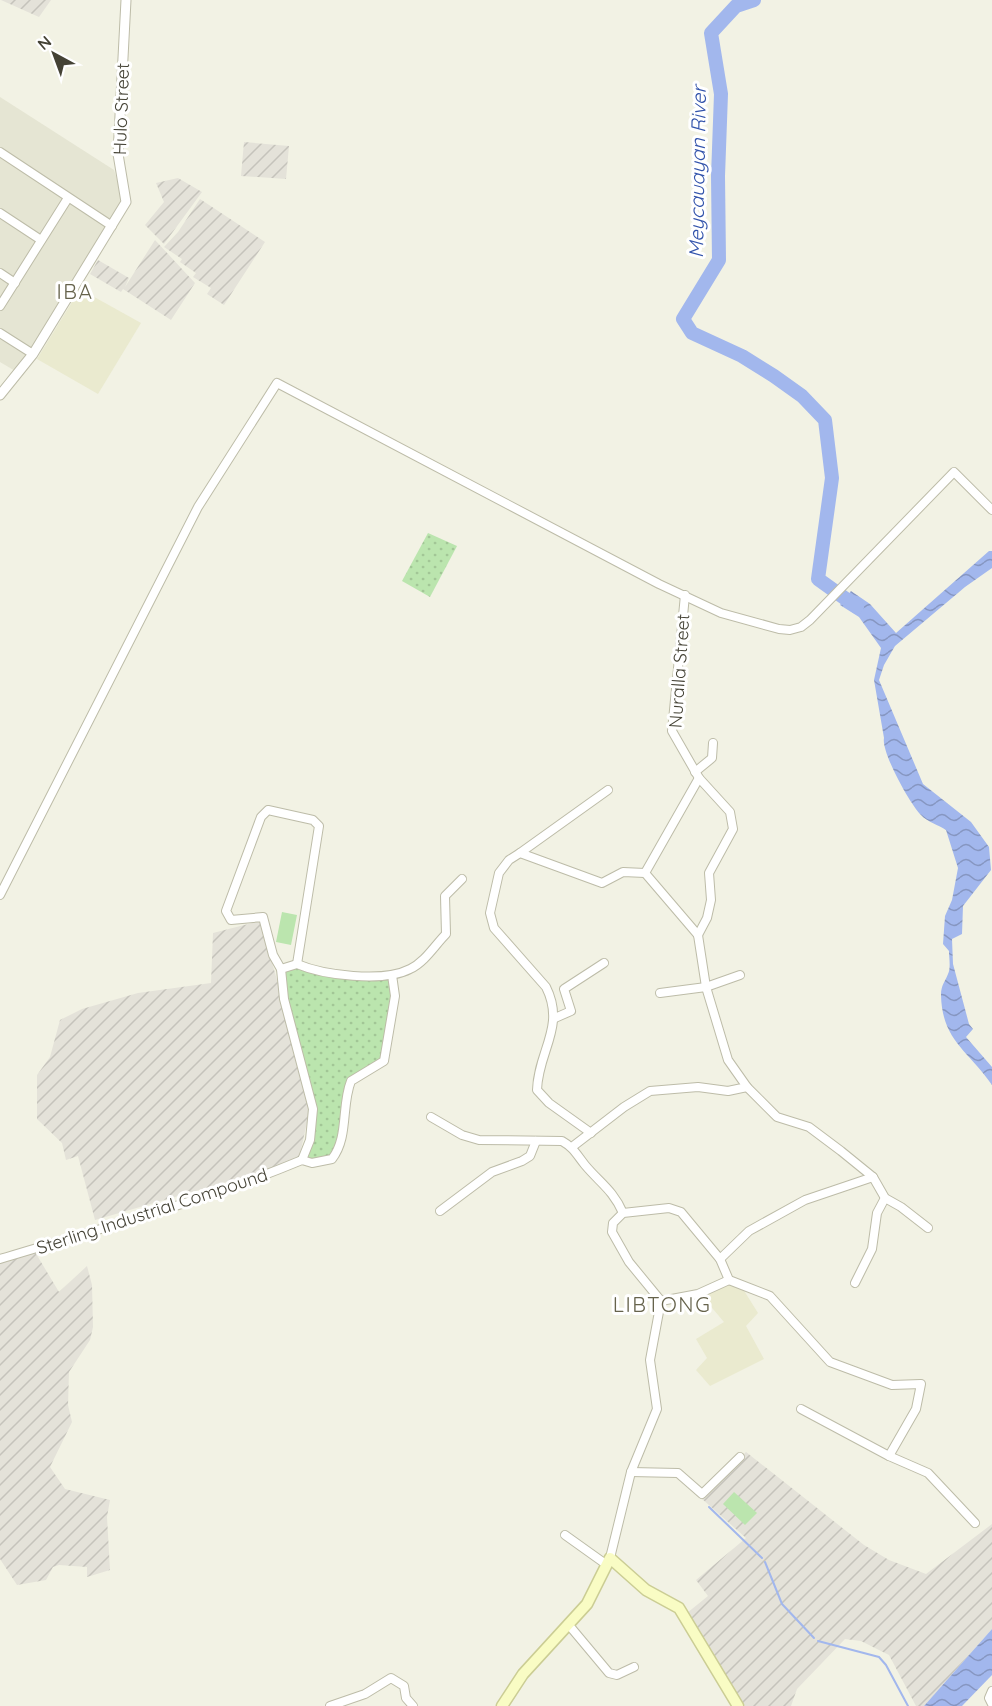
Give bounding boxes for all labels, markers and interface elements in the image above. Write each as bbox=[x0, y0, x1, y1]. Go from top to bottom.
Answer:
north arrow bbox=[24, 24, 84, 84]
text: N bbox=[33, 31, 55, 54]
street label: Hulo Street bbox=[108, 63, 134, 155]
water label: Meycauayan River bbox=[683, 83, 711, 258]
district label: IBA bbox=[56, 278, 94, 304]
street label: Nuralla Street bbox=[664, 613, 694, 729]
street label: Sterling Industrial Compound bbox=[33, 1163, 271, 1259]
district label: LIBTONG bbox=[613, 1291, 711, 1317]

